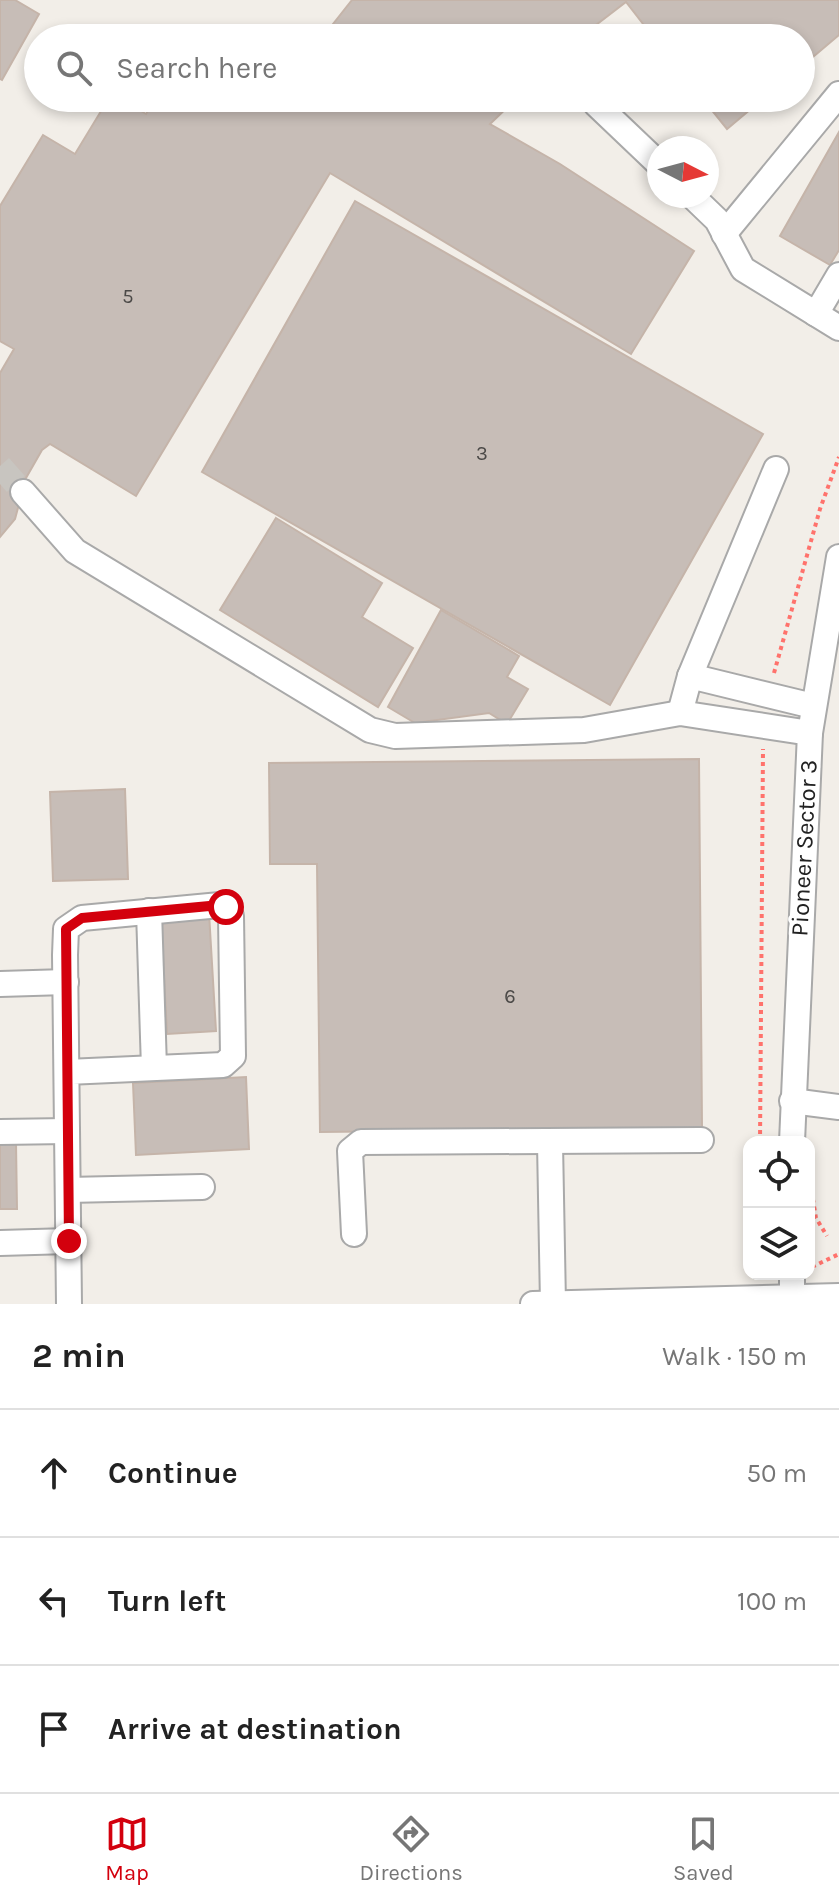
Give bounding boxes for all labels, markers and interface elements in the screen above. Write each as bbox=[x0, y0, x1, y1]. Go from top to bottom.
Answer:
search box bbox=[24, 24, 815, 112]
icon: search bbox=[52, 46, 96, 90]
text: Search here bbox=[116, 50, 277, 86]
north arrow bbox=[647, 136, 719, 208]
house number: 5 bbox=[122, 285, 134, 308]
house number: 3 bbox=[476, 442, 488, 465]
street label: Pioneer Sector 3 bbox=[785, 759, 823, 937]
route start bbox=[208, 889, 244, 925]
house number: 6 bbox=[504, 985, 516, 1008]
map controls bbox=[743, 1136, 815, 1280]
button: locate bbox=[743, 1136, 815, 1208]
button: layers bbox=[743, 1208, 815, 1280]
route end bbox=[51, 1223, 87, 1259]
text: 2 min bbox=[32, 1336, 126, 1376]
text: Walk · 150 m bbox=[662, 1341, 807, 1372]
icon: ahead bbox=[32, 1451, 76, 1495]
text: Continue bbox=[108, 1455, 238, 1491]
text: 50 m bbox=[746, 1458, 807, 1489]
icon: left bbox=[32, 1579, 76, 1623]
text: Turn left bbox=[108, 1583, 226, 1619]
text: 100 m bbox=[737, 1586, 807, 1617]
icon: arrive bbox=[32, 1707, 76, 1751]
text: Arrive at destination bbox=[108, 1711, 402, 1747]
tab: Map bbox=[105, 1812, 149, 1886]
tab: Directions bbox=[359, 1812, 463, 1886]
tab: Saved bbox=[673, 1812, 734, 1886]

